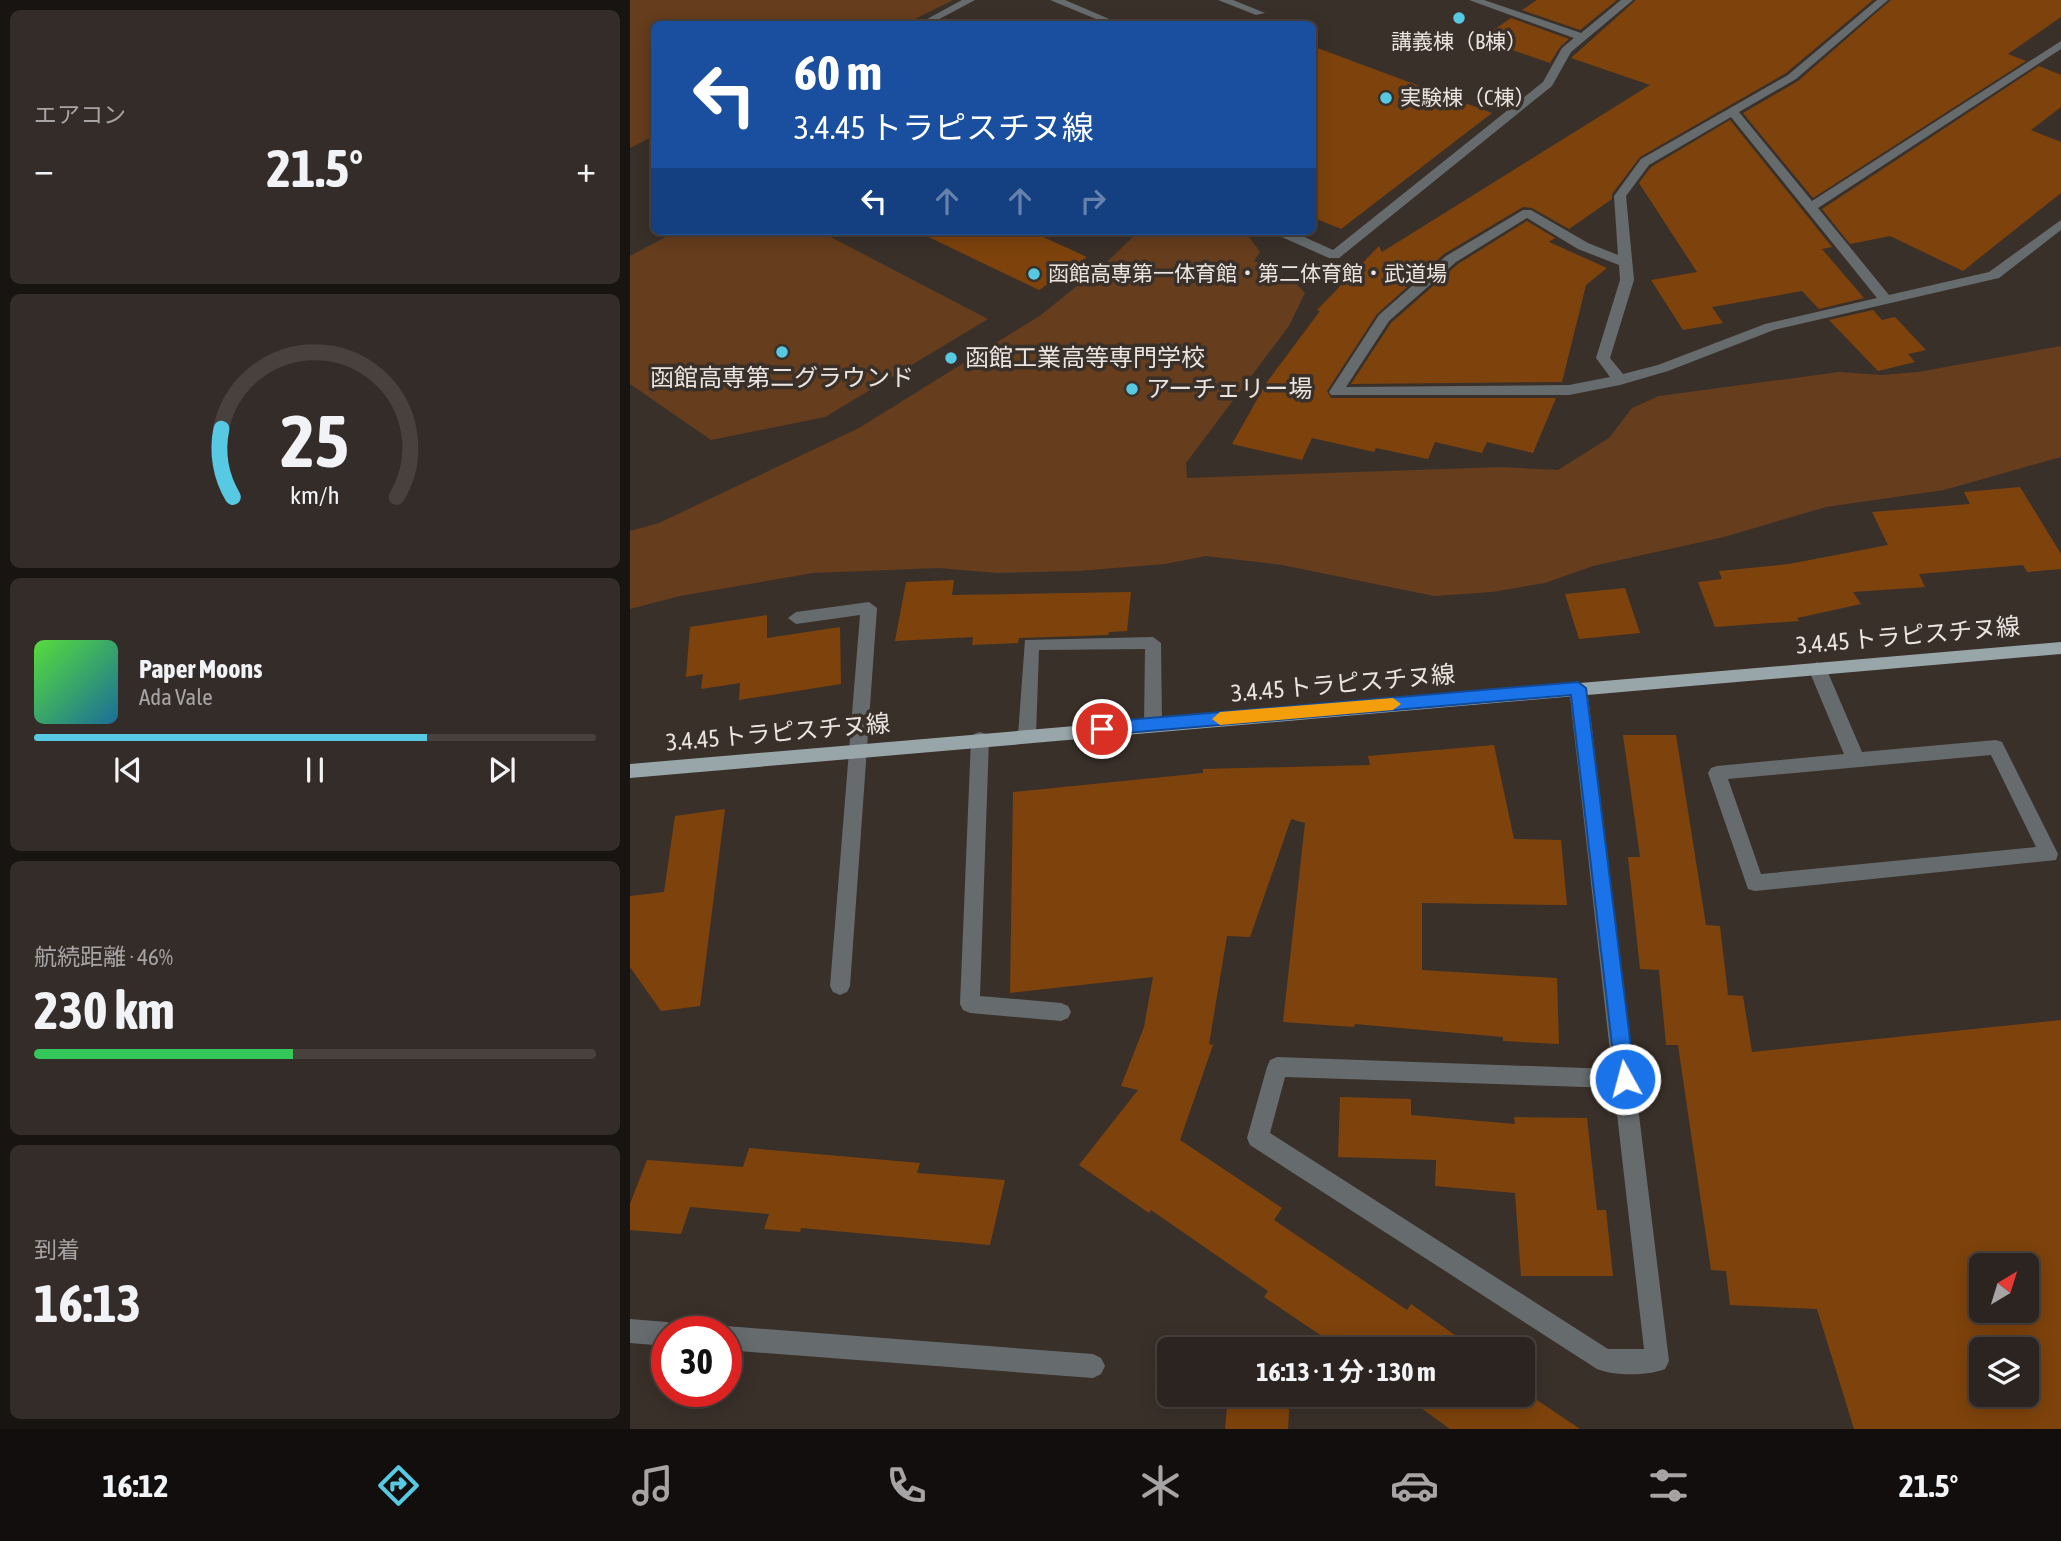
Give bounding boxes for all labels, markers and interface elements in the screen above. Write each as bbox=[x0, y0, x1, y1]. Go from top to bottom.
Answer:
marker: 講義棟（B棟） bbox=[1451, 10, 1467, 26]
place label: 講義棟（B棟） bbox=[1391, 29, 1527, 53]
text: 60 m bbox=[794, 44, 882, 100]
icon: left bbox=[679, 49, 770, 140]
place label: 実験棟（C棟） bbox=[1400, 85, 1535, 109]
marker: 実験棟（C棟） bbox=[1378, 90, 1394, 106]
text: エアコン bbox=[34, 102, 126, 128]
text: 3.4.45 トラピスチヌ線 bbox=[794, 109, 1094, 146]
text: 21.5° bbox=[267, 138, 363, 198]
text: − bbox=[34, 147, 54, 190]
text: + bbox=[576, 147, 596, 190]
icon: left bbox=[855, 182, 893, 220]
icon: ahead bbox=[928, 182, 966, 220]
icon: ahead bbox=[1001, 182, 1039, 220]
icon: right bbox=[1074, 182, 1112, 220]
place label: 函館高専第一体育館・第二体育館・武道場 bbox=[1048, 261, 1447, 285]
marker: 函館高専第一体育館・第二体育館・武道場 bbox=[1026, 266, 1042, 282]
marker: 函館高専第二グラウンド bbox=[774, 344, 790, 360]
place label: 函館工業高等専門学校 bbox=[965, 344, 1205, 371]
marker: 函館工業高等専門学校 bbox=[943, 350, 959, 366]
place label: 函館高専第二グラウンド bbox=[650, 364, 914, 391]
place label: アーチェリー場 bbox=[1146, 375, 1313, 402]
marker: アーチェリー場 bbox=[1124, 381, 1140, 397]
text: 25 bbox=[281, 399, 349, 482]
text: km/h bbox=[290, 480, 340, 508]
street label: 3.4.45 トラピスチヌ線 bbox=[1795, 612, 2021, 659]
text: Paper Moons bbox=[139, 654, 262, 684]
street label: 3.4.45 トラピスチヌ線 bbox=[1230, 660, 1456, 707]
text: Ada Vale bbox=[139, 684, 213, 710]
pin bbox=[1072, 699, 1132, 759]
street label: 3.4.45 トラピスチヌ線 bbox=[665, 709, 891, 756]
icon: arrive bbox=[1083, 710, 1121, 748]
icon: previous bbox=[109, 751, 147, 789]
icon: pause bbox=[296, 751, 334, 789]
icon: next bbox=[483, 751, 521, 789]
text: 航続距離 · 46% bbox=[34, 944, 173, 970]
text: 230 km bbox=[34, 980, 175, 1040]
position arrow bbox=[1588, 1042, 1662, 1116]
text: 到着 bbox=[34, 1237, 80, 1263]
north arrow bbox=[1969, 1253, 2039, 1323]
map controls bbox=[1969, 1253, 2039, 1407]
text: 16:13 bbox=[34, 1273, 141, 1333]
speed limit sign: 30 bbox=[651, 1316, 742, 1407]
button: layers bbox=[1969, 1337, 2039, 1407]
text: 16:13 · 1 分 · 130 m bbox=[1256, 1357, 1436, 1387]
icon: directions bbox=[374, 1461, 423, 1510]
icon: music bbox=[628, 1461, 677, 1510]
icon: phone bbox=[882, 1461, 931, 1510]
icon: climate bbox=[1136, 1461, 1185, 1510]
icon: car bbox=[1390, 1461, 1439, 1510]
icon: filters bbox=[1644, 1461, 1693, 1510]
text: 16:12 bbox=[103, 1467, 168, 1504]
text: 21.5° bbox=[1899, 1467, 1958, 1504]

